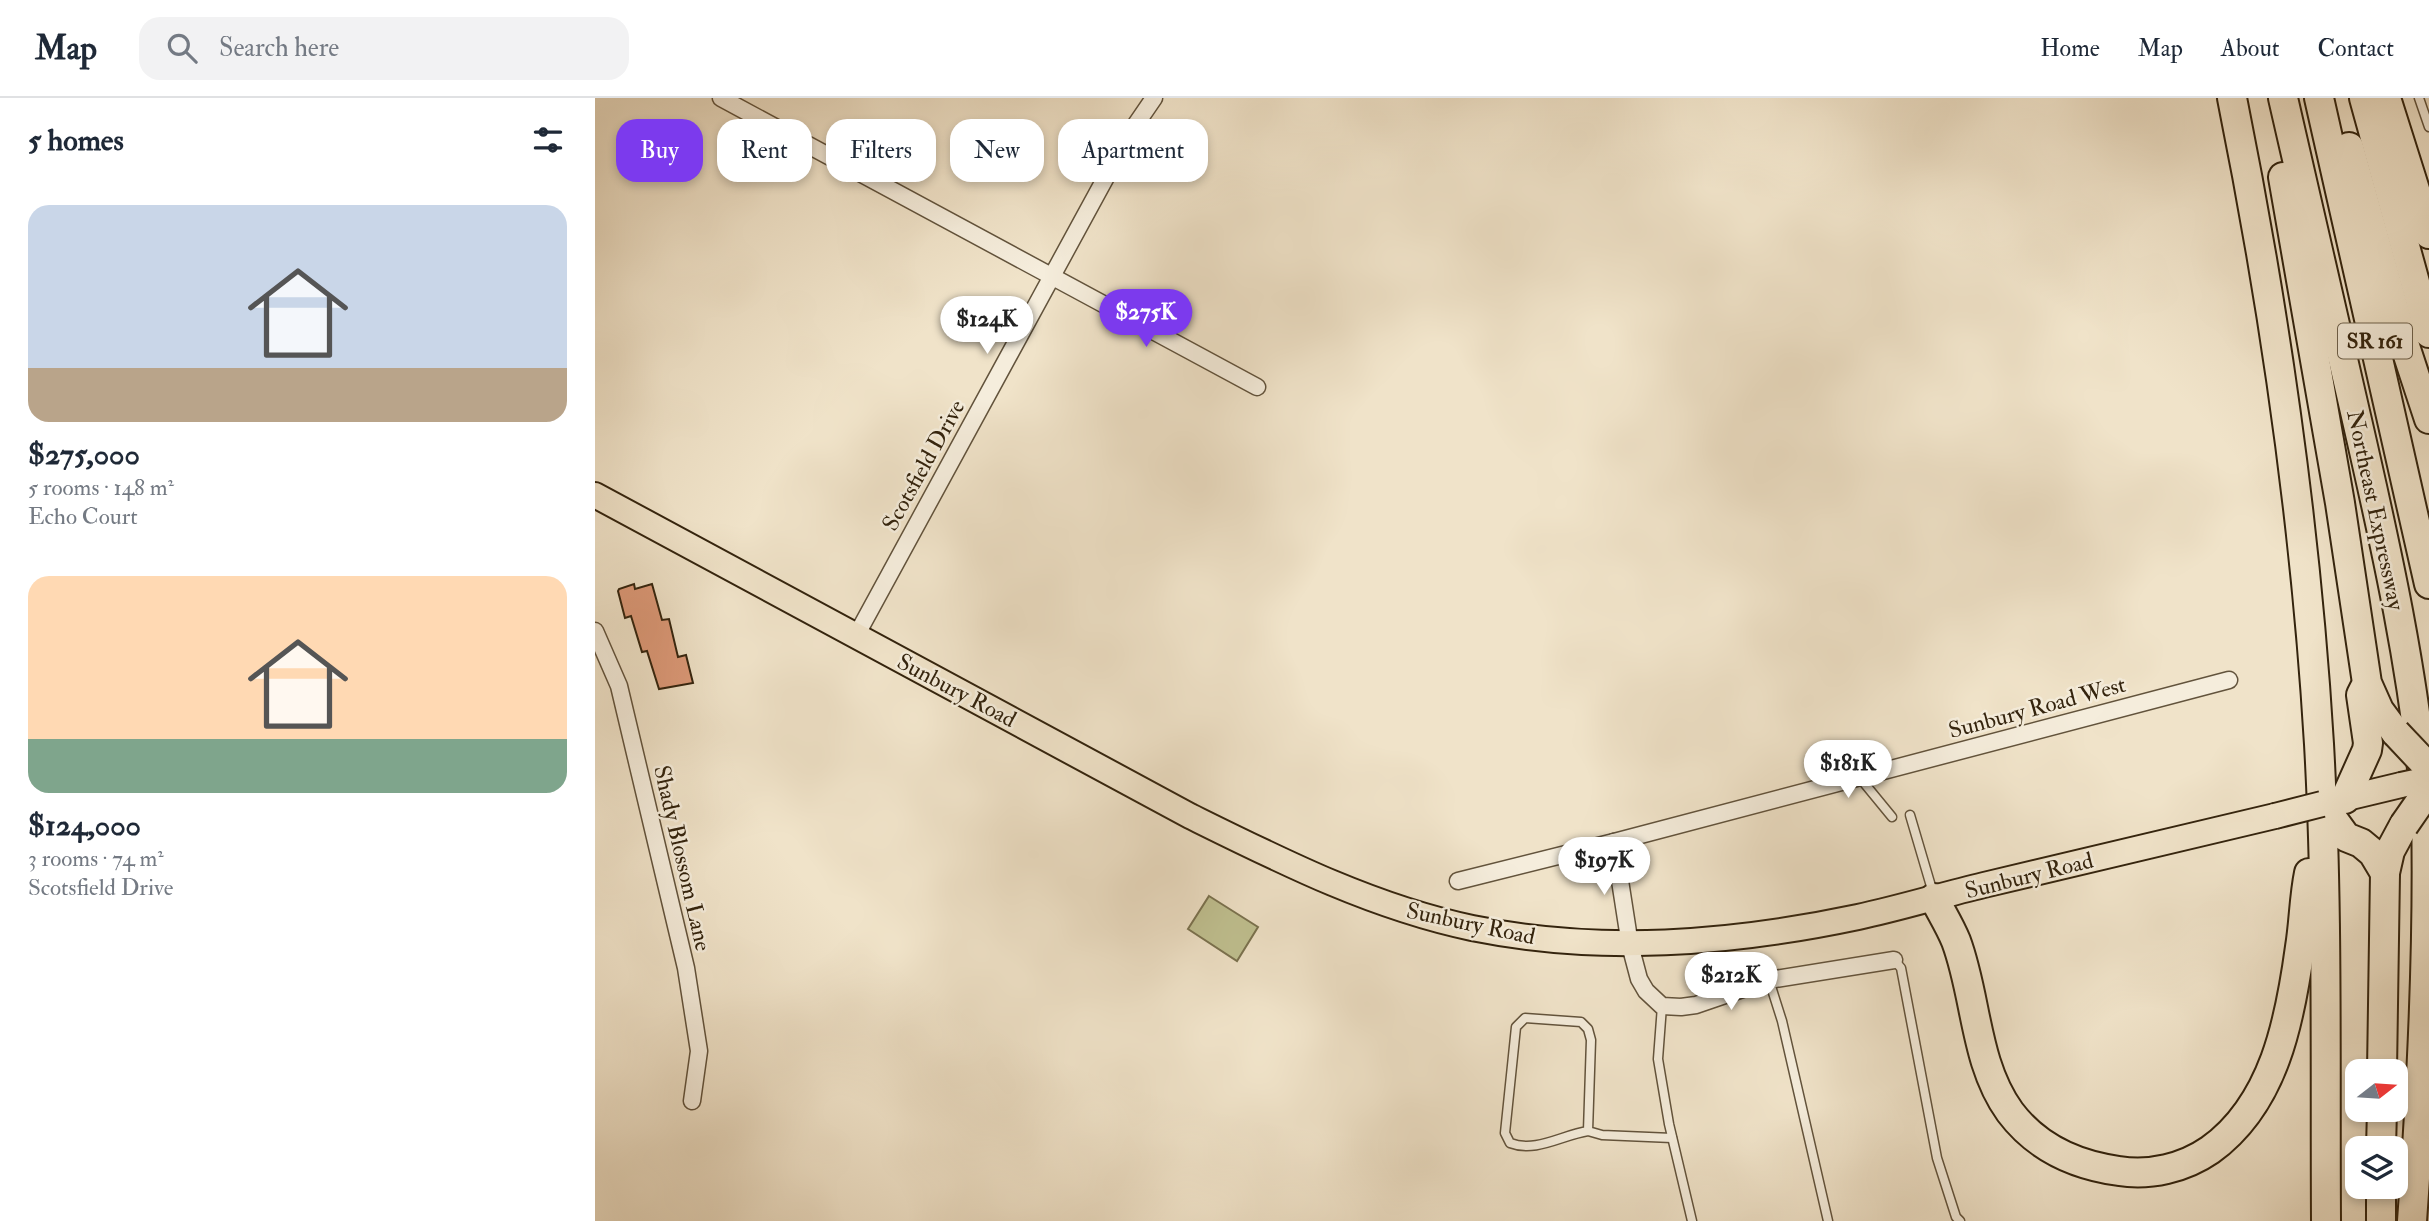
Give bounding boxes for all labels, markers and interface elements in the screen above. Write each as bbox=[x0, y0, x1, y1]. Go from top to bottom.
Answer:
search box bbox=[139, 17, 629, 80]
text: Map bbox=[35, 28, 97, 69]
icon: search bbox=[163, 29, 201, 67]
text: Search here bbox=[219, 32, 339, 64]
text: Home bbox=[2040, 33, 2100, 64]
text: Map bbox=[2138, 33, 2183, 64]
text: About bbox=[2221, 33, 2280, 64]
text: Contact bbox=[2318, 33, 2394, 64]
chip: Buy bbox=[616, 119, 703, 182]
chip: Rent bbox=[717, 119, 812, 182]
chip: Filters bbox=[826, 119, 936, 182]
chip: New bbox=[950, 119, 1044, 182]
chip: Apartment bbox=[1058, 119, 1208, 182]
icon: filters bbox=[529, 121, 567, 159]
text: 5 homes bbox=[28, 122, 124, 159]
icon: home bbox=[235, 250, 361, 376]
pin: $275K bbox=[1097, 289, 1195, 349]
pin: $124K bbox=[938, 296, 1036, 356]
text: $275K bbox=[1115, 297, 1177, 326]
text: $124K bbox=[956, 304, 1018, 333]
road number: SR 161 bbox=[2338, 324, 2412, 358]
street label: Scotsfield Drive bbox=[876, 394, 972, 536]
street label: Northeast Expressway bbox=[2339, 407, 2411, 614]
text: $275,000 bbox=[28, 436, 140, 473]
text: 5 rooms · 148 m² bbox=[28, 473, 174, 502]
text: Echo Court bbox=[28, 502, 138, 531]
icon: home bbox=[235, 621, 361, 747]
street label: Sunbury Road bbox=[892, 647, 1021, 734]
street label: Sunbury Road West bbox=[1945, 670, 2129, 745]
pin: $181K bbox=[1799, 740, 1897, 800]
text: $181K bbox=[1820, 748, 1876, 777]
street label: Shady Blossom Lane bbox=[647, 763, 718, 954]
text: $124,000 bbox=[28, 807, 141, 844]
pin: $197K bbox=[1555, 838, 1653, 897]
text: 3 rooms · 74 m² bbox=[28, 844, 164, 873]
text: $197K bbox=[1574, 845, 1634, 874]
street label: Sunbury Road bbox=[1962, 846, 2096, 905]
text: Scotsfield Drive bbox=[28, 873, 173, 902]
street label: Sunbury Road bbox=[1404, 896, 1538, 951]
pin: $212K bbox=[1682, 953, 1780, 1012]
text: $212K bbox=[1701, 960, 1761, 989]
north arrow bbox=[2345, 1059, 2408, 1122]
map controls bbox=[2345, 1059, 2408, 1199]
button: layers bbox=[2345, 1136, 2408, 1199]

